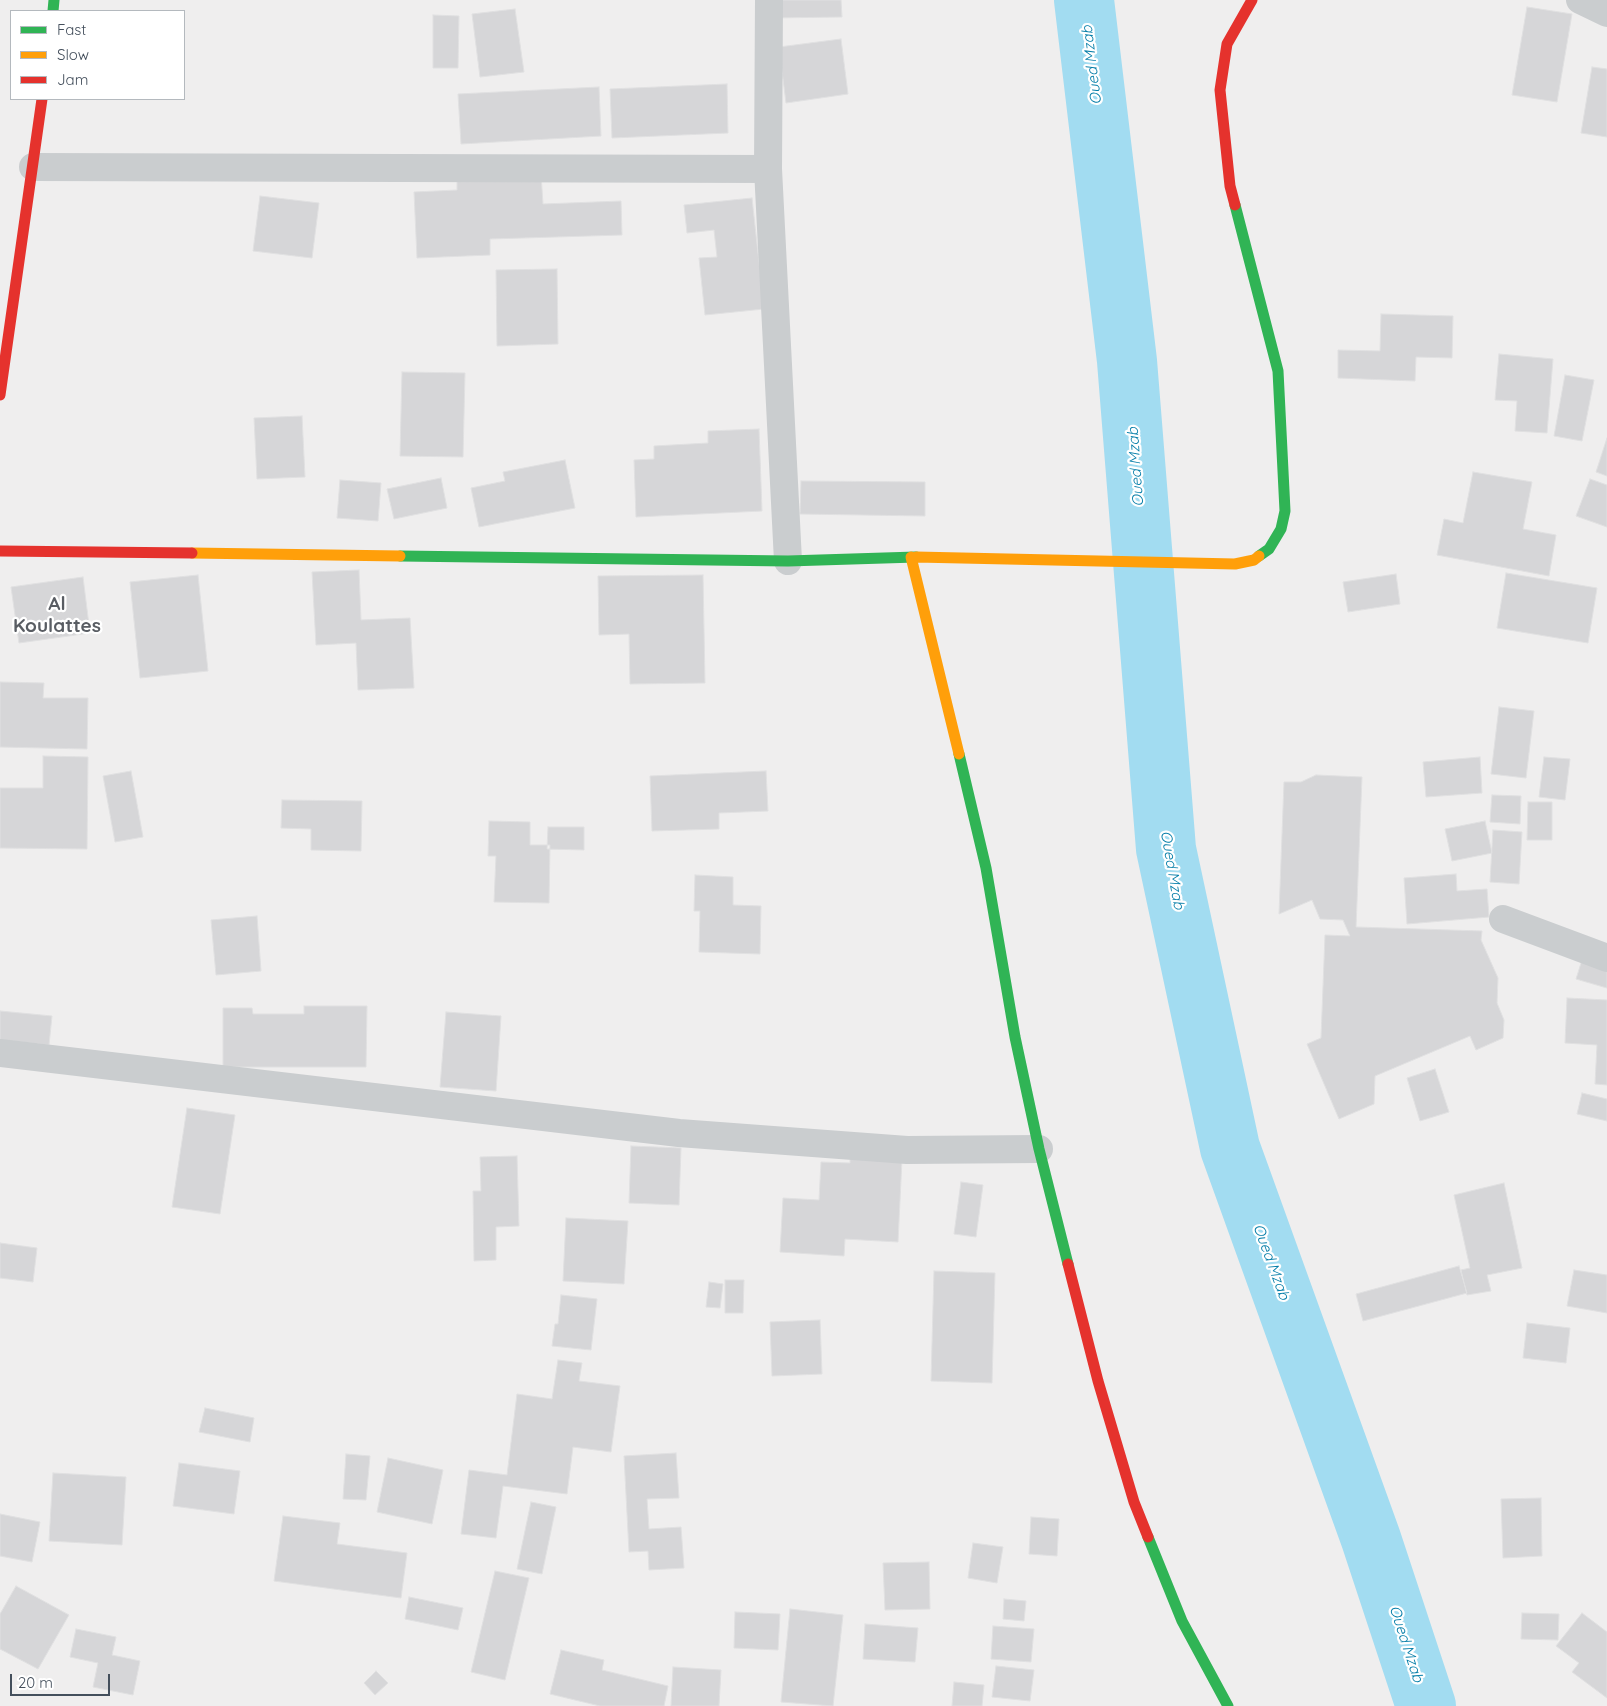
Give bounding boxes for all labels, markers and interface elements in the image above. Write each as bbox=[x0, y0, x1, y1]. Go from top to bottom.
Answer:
legend bbox=[10, 10, 185, 100]
text: Fast bbox=[57, 20, 86, 39]
water label: Oued Mzab bbox=[1078, 24, 1106, 106]
text: Slow bbox=[57, 45, 89, 64]
text: Jam bbox=[57, 70, 88, 89]
water label: Oued Mzab bbox=[1124, 427, 1148, 507]
district label: Al Koulattes bbox=[13, 593, 101, 637]
water label: Oued Mzab bbox=[1156, 829, 1188, 911]
water label: Oued Mzab bbox=[1249, 1222, 1293, 1302]
water label: Oued Mzab bbox=[1385, 1603, 1427, 1685]
scale bar bbox=[12, 1664, 112, 1696]
text: 20 m bbox=[18, 1673, 53, 1692]

